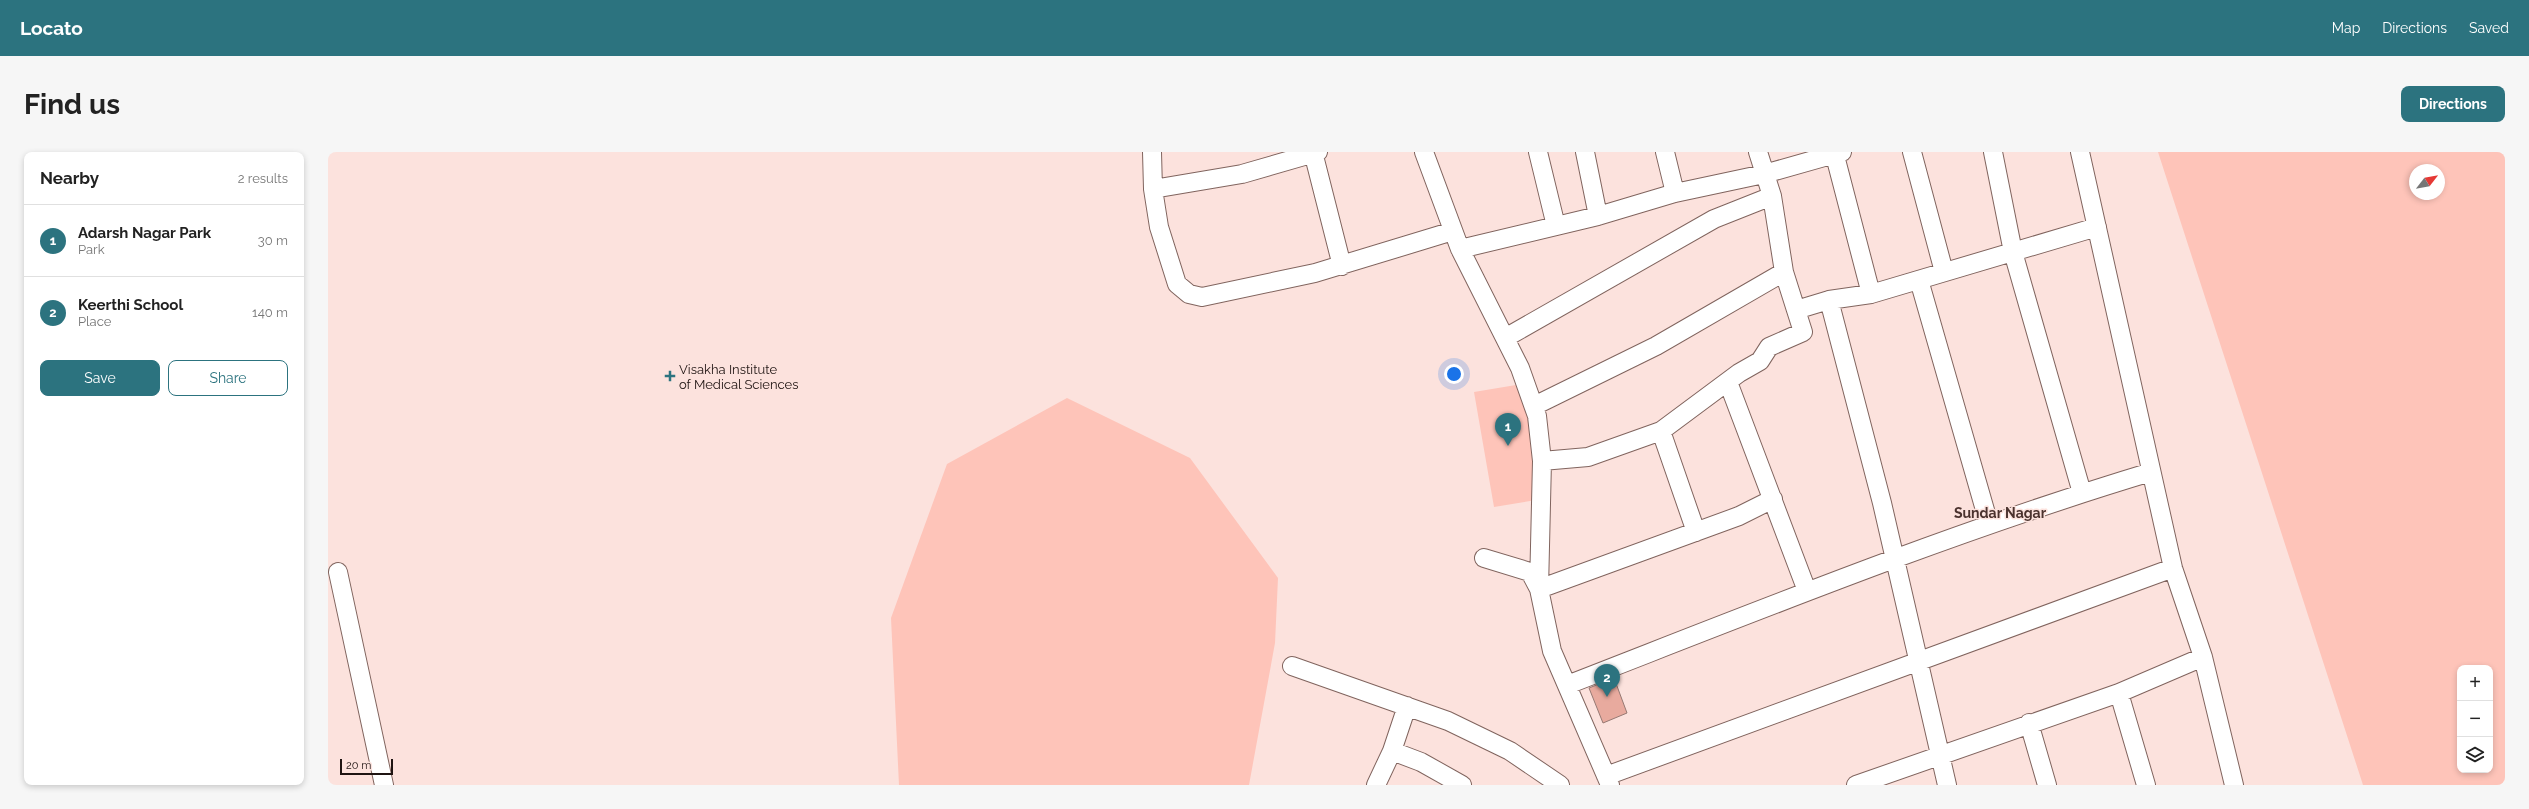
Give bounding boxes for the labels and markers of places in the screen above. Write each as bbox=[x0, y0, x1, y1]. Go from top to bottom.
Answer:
place label: Visakha Institute of Medical Sciences bbox=[679, 362, 799, 392]
marker: Visakha Institute of Medical Sciences bbox=[664, 370, 676, 382]
pin: 1 bbox=[1495, 413, 1521, 446]
pin: 2 bbox=[1594, 664, 1620, 697]

